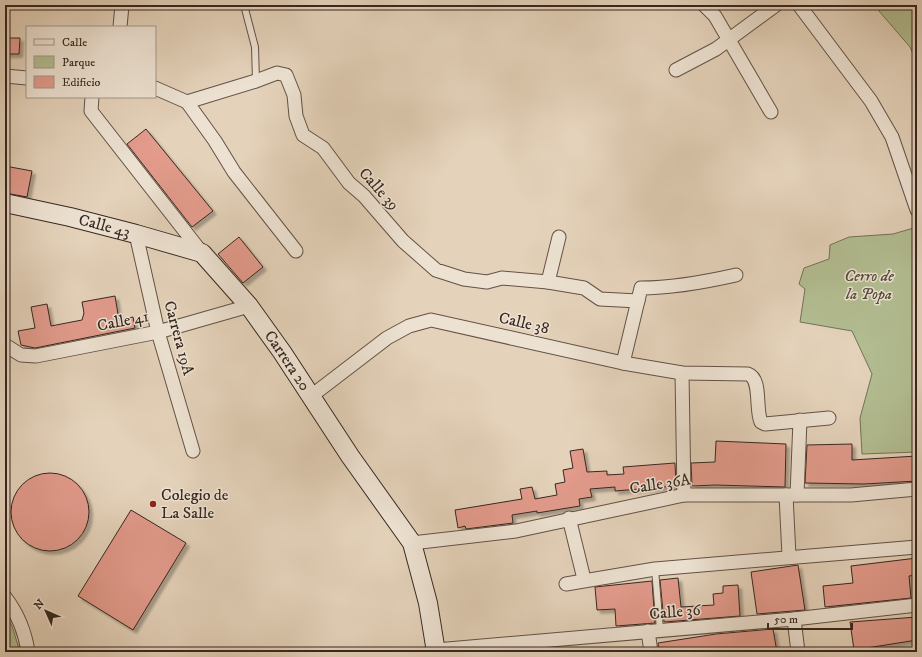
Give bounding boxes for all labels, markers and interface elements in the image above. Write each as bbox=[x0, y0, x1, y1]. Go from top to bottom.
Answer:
legend bbox=[26, 26, 156, 98]
text: Calle bbox=[62, 35, 87, 50]
text: Parque bbox=[62, 55, 95, 70]
text: Edificio bbox=[62, 75, 101, 90]
street label: Calle 39 bbox=[355, 163, 403, 215]
street label: Calle 43 bbox=[77, 210, 132, 242]
park label: Cerro de la Popa bbox=[844, 266, 894, 304]
street label: Carrera 19A bbox=[159, 299, 199, 378]
street label: Calle 41 bbox=[96, 306, 151, 336]
street label: Calle 38 bbox=[497, 308, 551, 338]
street label: Carrera 20 bbox=[260, 327, 315, 395]
street label: Calle 36A bbox=[628, 469, 693, 499]
place label: Colegio de La Salle bbox=[161, 485, 229, 523]
marker: Colegio de La Salle bbox=[148, 499, 158, 509]
north arrow bbox=[26, 591, 66, 631]
text: N bbox=[31, 596, 48, 613]
street label: Calle 36 bbox=[649, 600, 702, 624]
scale bar bbox=[768, 605, 852, 631]
text: 50 m bbox=[774, 612, 798, 627]

